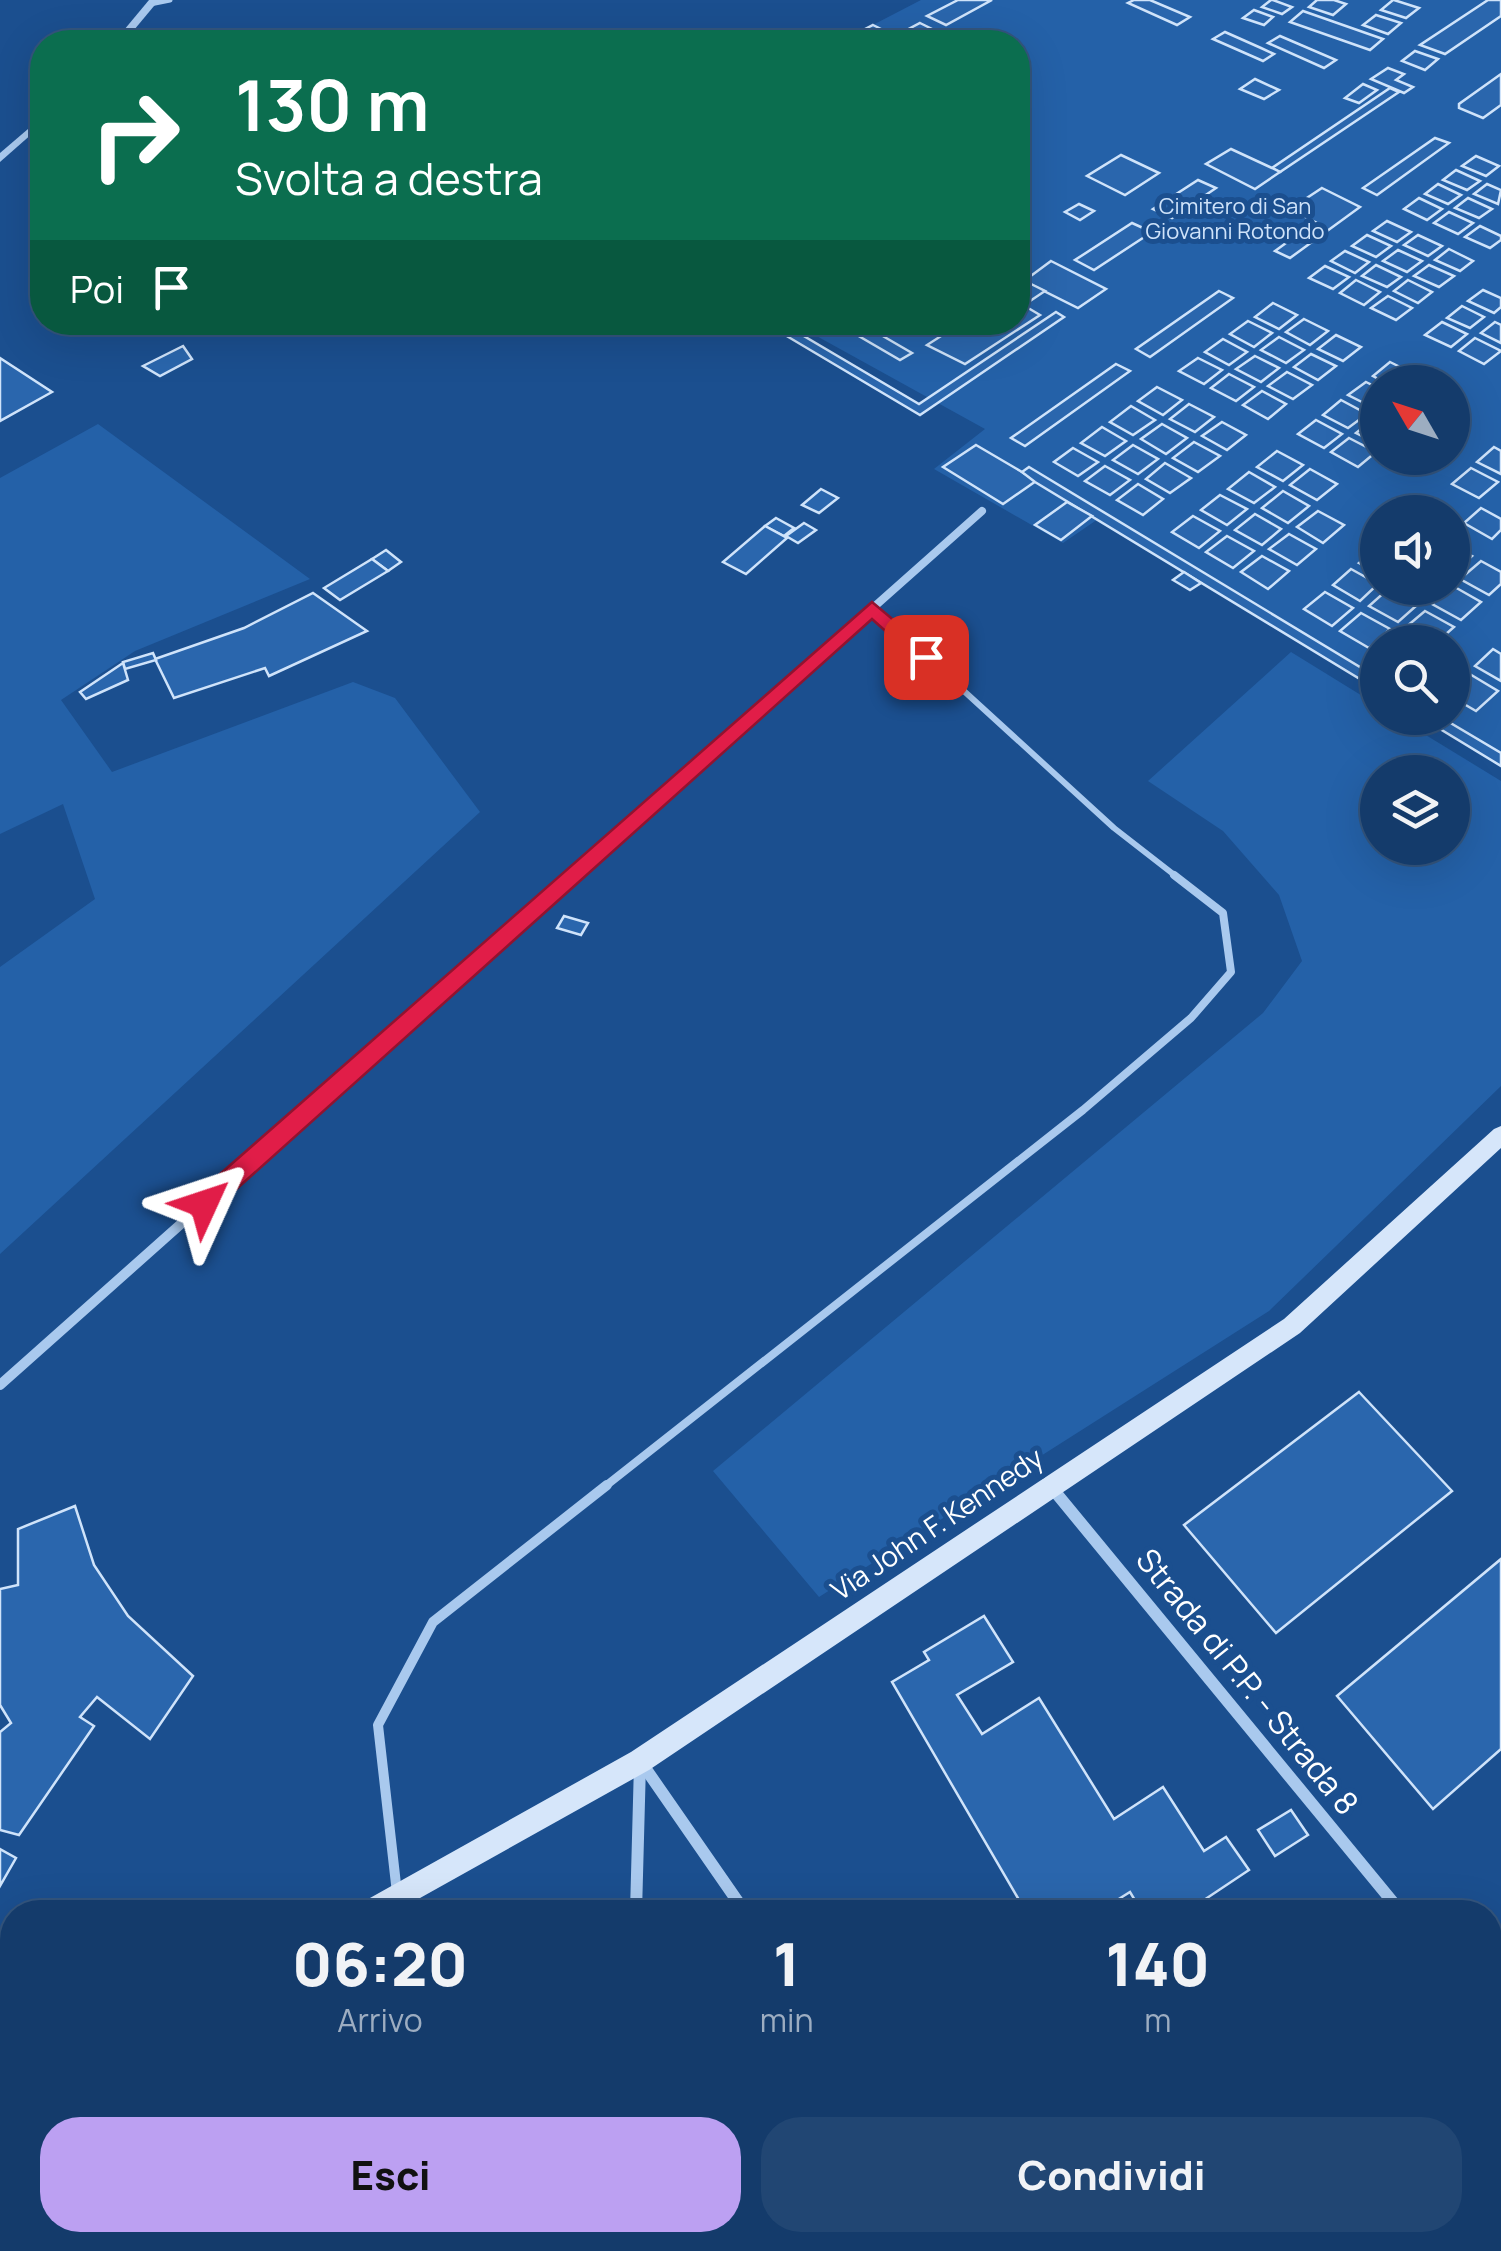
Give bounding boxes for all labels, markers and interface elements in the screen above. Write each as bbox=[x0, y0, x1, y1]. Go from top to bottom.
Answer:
text: 130 m bbox=[235, 56, 429, 152]
icon: right bbox=[70, 70, 200, 200]
text: Svolta a destra bbox=[235, 147, 543, 209]
park label: Cimitero di San Giovanni Rotondo bbox=[1146, 191, 1324, 246]
icon: arrive bbox=[144, 260, 199, 315]
text: Poi bbox=[70, 262, 124, 314]
north arrow bbox=[1360, 365, 1470, 475]
map controls bbox=[1360, 365, 1470, 865]
button: sound bbox=[1360, 495, 1470, 605]
pin bbox=[884, 615, 969, 700]
button: search bbox=[1360, 625, 1470, 735]
icon: arrive bbox=[899, 630, 954, 685]
button: layers bbox=[1360, 755, 1470, 865]
position arrow bbox=[152, 1152, 256, 1256]
street label: Via John F. Kennedy bbox=[823, 1438, 1050, 1608]
street label: Strada di P.P. - Strada 8 bbox=[1127, 1539, 1369, 1824]
text: 06:20 bbox=[292, 1922, 468, 2004]
text: 1 bbox=[773, 1922, 800, 2004]
text: 140 bbox=[1105, 1922, 1210, 2004]
text: Arrivo bbox=[337, 1998, 423, 2042]
text: min bbox=[760, 1998, 813, 2042]
text: m bbox=[1144, 1998, 1171, 2042]
button: Esci bbox=[40, 2117, 741, 2232]
button: Condividi bbox=[761, 2117, 1462, 2232]

